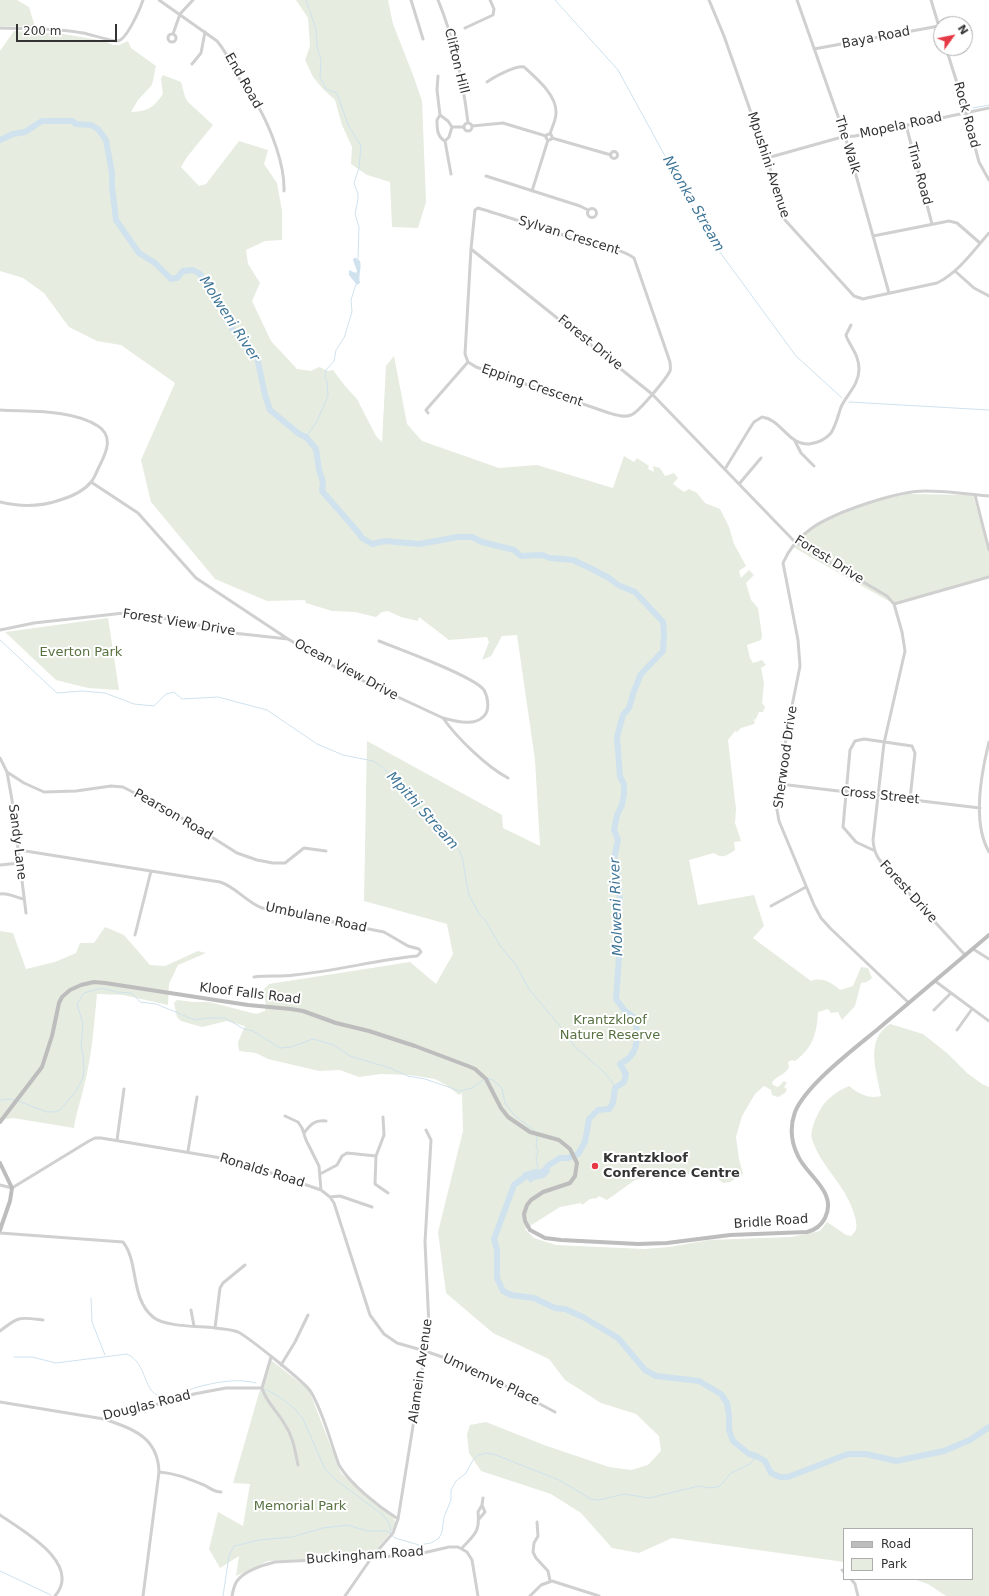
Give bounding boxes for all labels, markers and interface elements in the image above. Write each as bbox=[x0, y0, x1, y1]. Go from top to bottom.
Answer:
scale bar bbox=[18, 16, 119, 42]
north arrow bbox=[933, 16, 973, 56]
text: N bbox=[955, 22, 971, 37]
text: 200 m bbox=[23, 24, 61, 38]
street label: Baya Road bbox=[840, 24, 912, 52]
street label: Clifton Hill bbox=[440, 27, 472, 95]
street label: End Road bbox=[221, 50, 265, 112]
street label: Rock Road bbox=[950, 80, 982, 150]
street label: Mpushini Avenue bbox=[743, 110, 793, 220]
street label: Mopela Road bbox=[858, 110, 944, 142]
street label: The Walk bbox=[831, 114, 863, 176]
street label: Tina Road bbox=[903, 141, 935, 207]
water label: Nkonka Stream bbox=[659, 153, 727, 255]
street label: Sylvan Crescent bbox=[517, 213, 621, 259]
water label: Molweni River bbox=[195, 273, 263, 365]
street label: Forest Drive bbox=[555, 312, 625, 374]
street label: Epping Crescent bbox=[479, 361, 585, 411]
street label: Forest Drive bbox=[792, 533, 866, 587]
street label: Forest View Drive bbox=[122, 606, 236, 640]
street label: Ocean View Drive bbox=[291, 636, 401, 704]
park label: Everton Park bbox=[40, 645, 122, 661]
street label: Sherwood Drive bbox=[771, 705, 801, 809]
water label: Mpithi Stream bbox=[383, 769, 461, 853]
street label: Cross Street bbox=[840, 784, 920, 808]
street label: Pearson Road bbox=[131, 786, 215, 844]
street label: Sandy Lane bbox=[5, 803, 29, 881]
water label: Molweni River bbox=[607, 858, 627, 956]
street label: Forest Drive bbox=[876, 858, 940, 926]
street label: Umbulane Road bbox=[264, 900, 368, 936]
street label: Kloof Falls Road bbox=[199, 980, 301, 1008]
park label: Krantzkloof Nature Reserve bbox=[560, 1013, 660, 1044]
street label: Ronalds Road bbox=[218, 1151, 306, 1191]
place label: Krantzkloof Conference Centre bbox=[603, 1151, 740, 1182]
marker: Krantzkloof Conference Centre bbox=[590, 1161, 600, 1171]
street label: Bridle Road bbox=[733, 1212, 809, 1232]
street label: Alamein Avenue bbox=[406, 1318, 436, 1424]
street label: Umvemve Place bbox=[440, 1351, 542, 1409]
street label: Douglas Road bbox=[102, 1388, 192, 1424]
park label: Memorial Park bbox=[254, 1499, 346, 1515]
legend bbox=[843, 1528, 973, 1580]
text: Road bbox=[881, 1537, 911, 1551]
street label: Buckingham Road bbox=[306, 1544, 424, 1568]
text: Park bbox=[881, 1557, 907, 1571]

